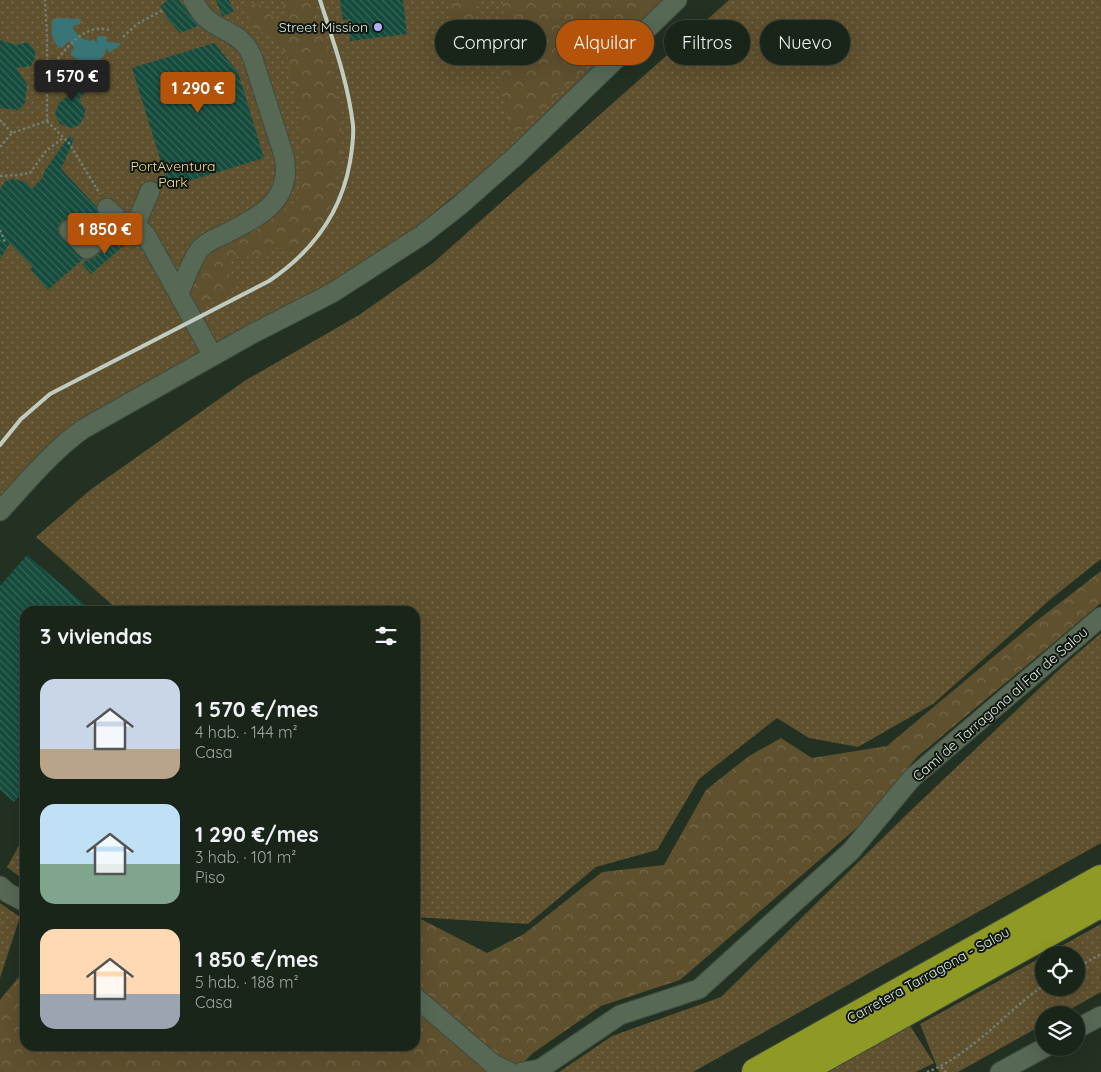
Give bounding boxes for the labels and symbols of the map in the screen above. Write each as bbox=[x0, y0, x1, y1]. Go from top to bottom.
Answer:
place label: Street Mission bbox=[279, 18, 368, 36]
marker: Street Mission bbox=[372, 21, 384, 33]
pin: 1 570 € bbox=[26, 59, 118, 102]
pin: 1 290 € bbox=[152, 72, 244, 114]
park label: PortAventura Park bbox=[130, 157, 216, 191]
pin: 1 850 € bbox=[59, 212, 151, 255]
street label: Camí de Tarragona al Far de Salou bbox=[909, 623, 1091, 785]
street label: Carretera Tarragona - Salou bbox=[844, 923, 1012, 1027]

